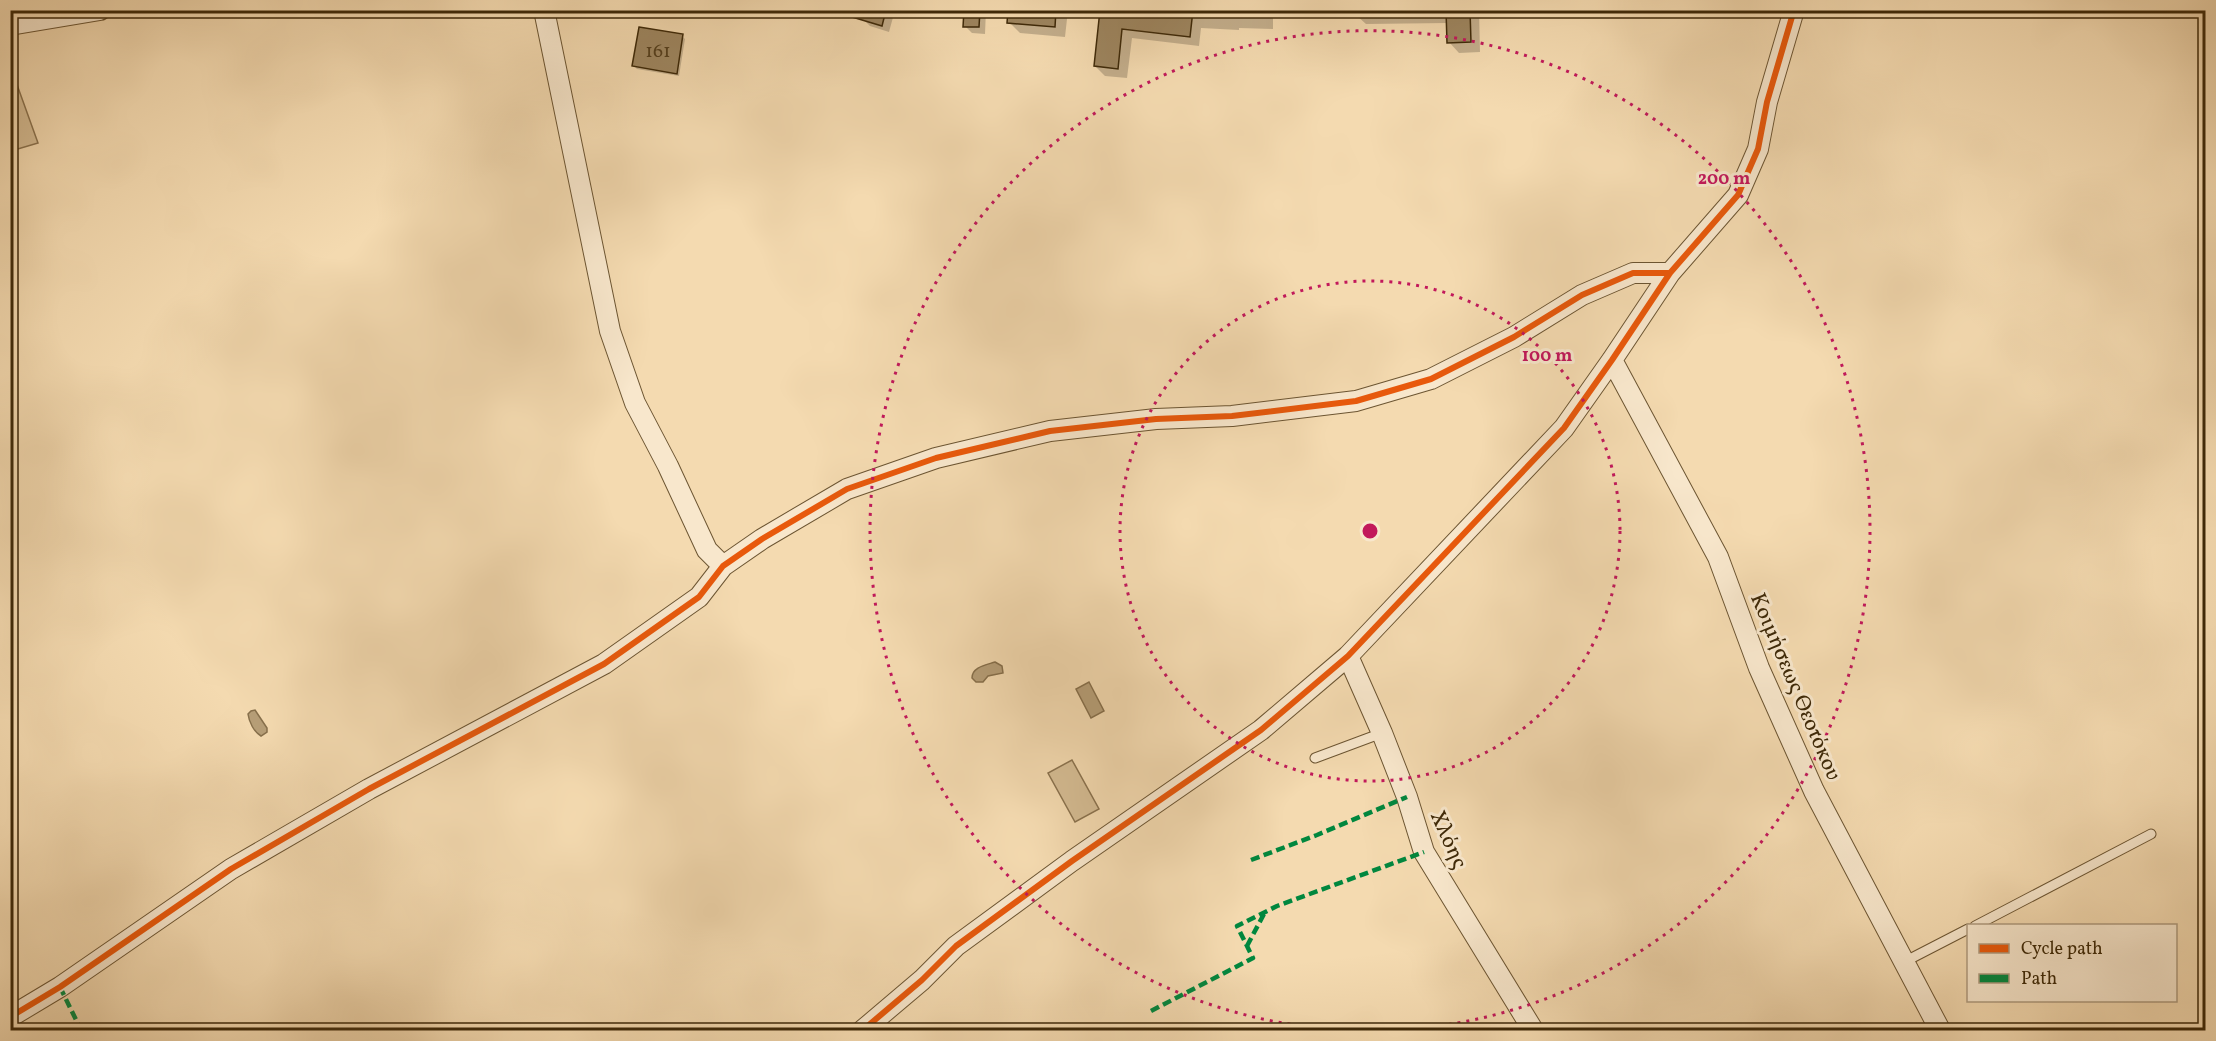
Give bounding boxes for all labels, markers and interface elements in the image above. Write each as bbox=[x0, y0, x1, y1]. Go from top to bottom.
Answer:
house number: 161 bbox=[645, 38, 671, 66]
text: 200 m bbox=[1698, 167, 1750, 192]
text: 100 m bbox=[1522, 344, 1572, 369]
centre of rings bbox=[1360, 521, 1380, 541]
street label: Κοιμήσεως Θεοτόκου bbox=[1741, 589, 1848, 785]
street label: Χλόης bbox=[1421, 806, 1474, 874]
legend bbox=[1967, 924, 2177, 1002]
text: Cycle path bbox=[2021, 937, 2103, 962]
text: Path bbox=[2021, 967, 2057, 992]

